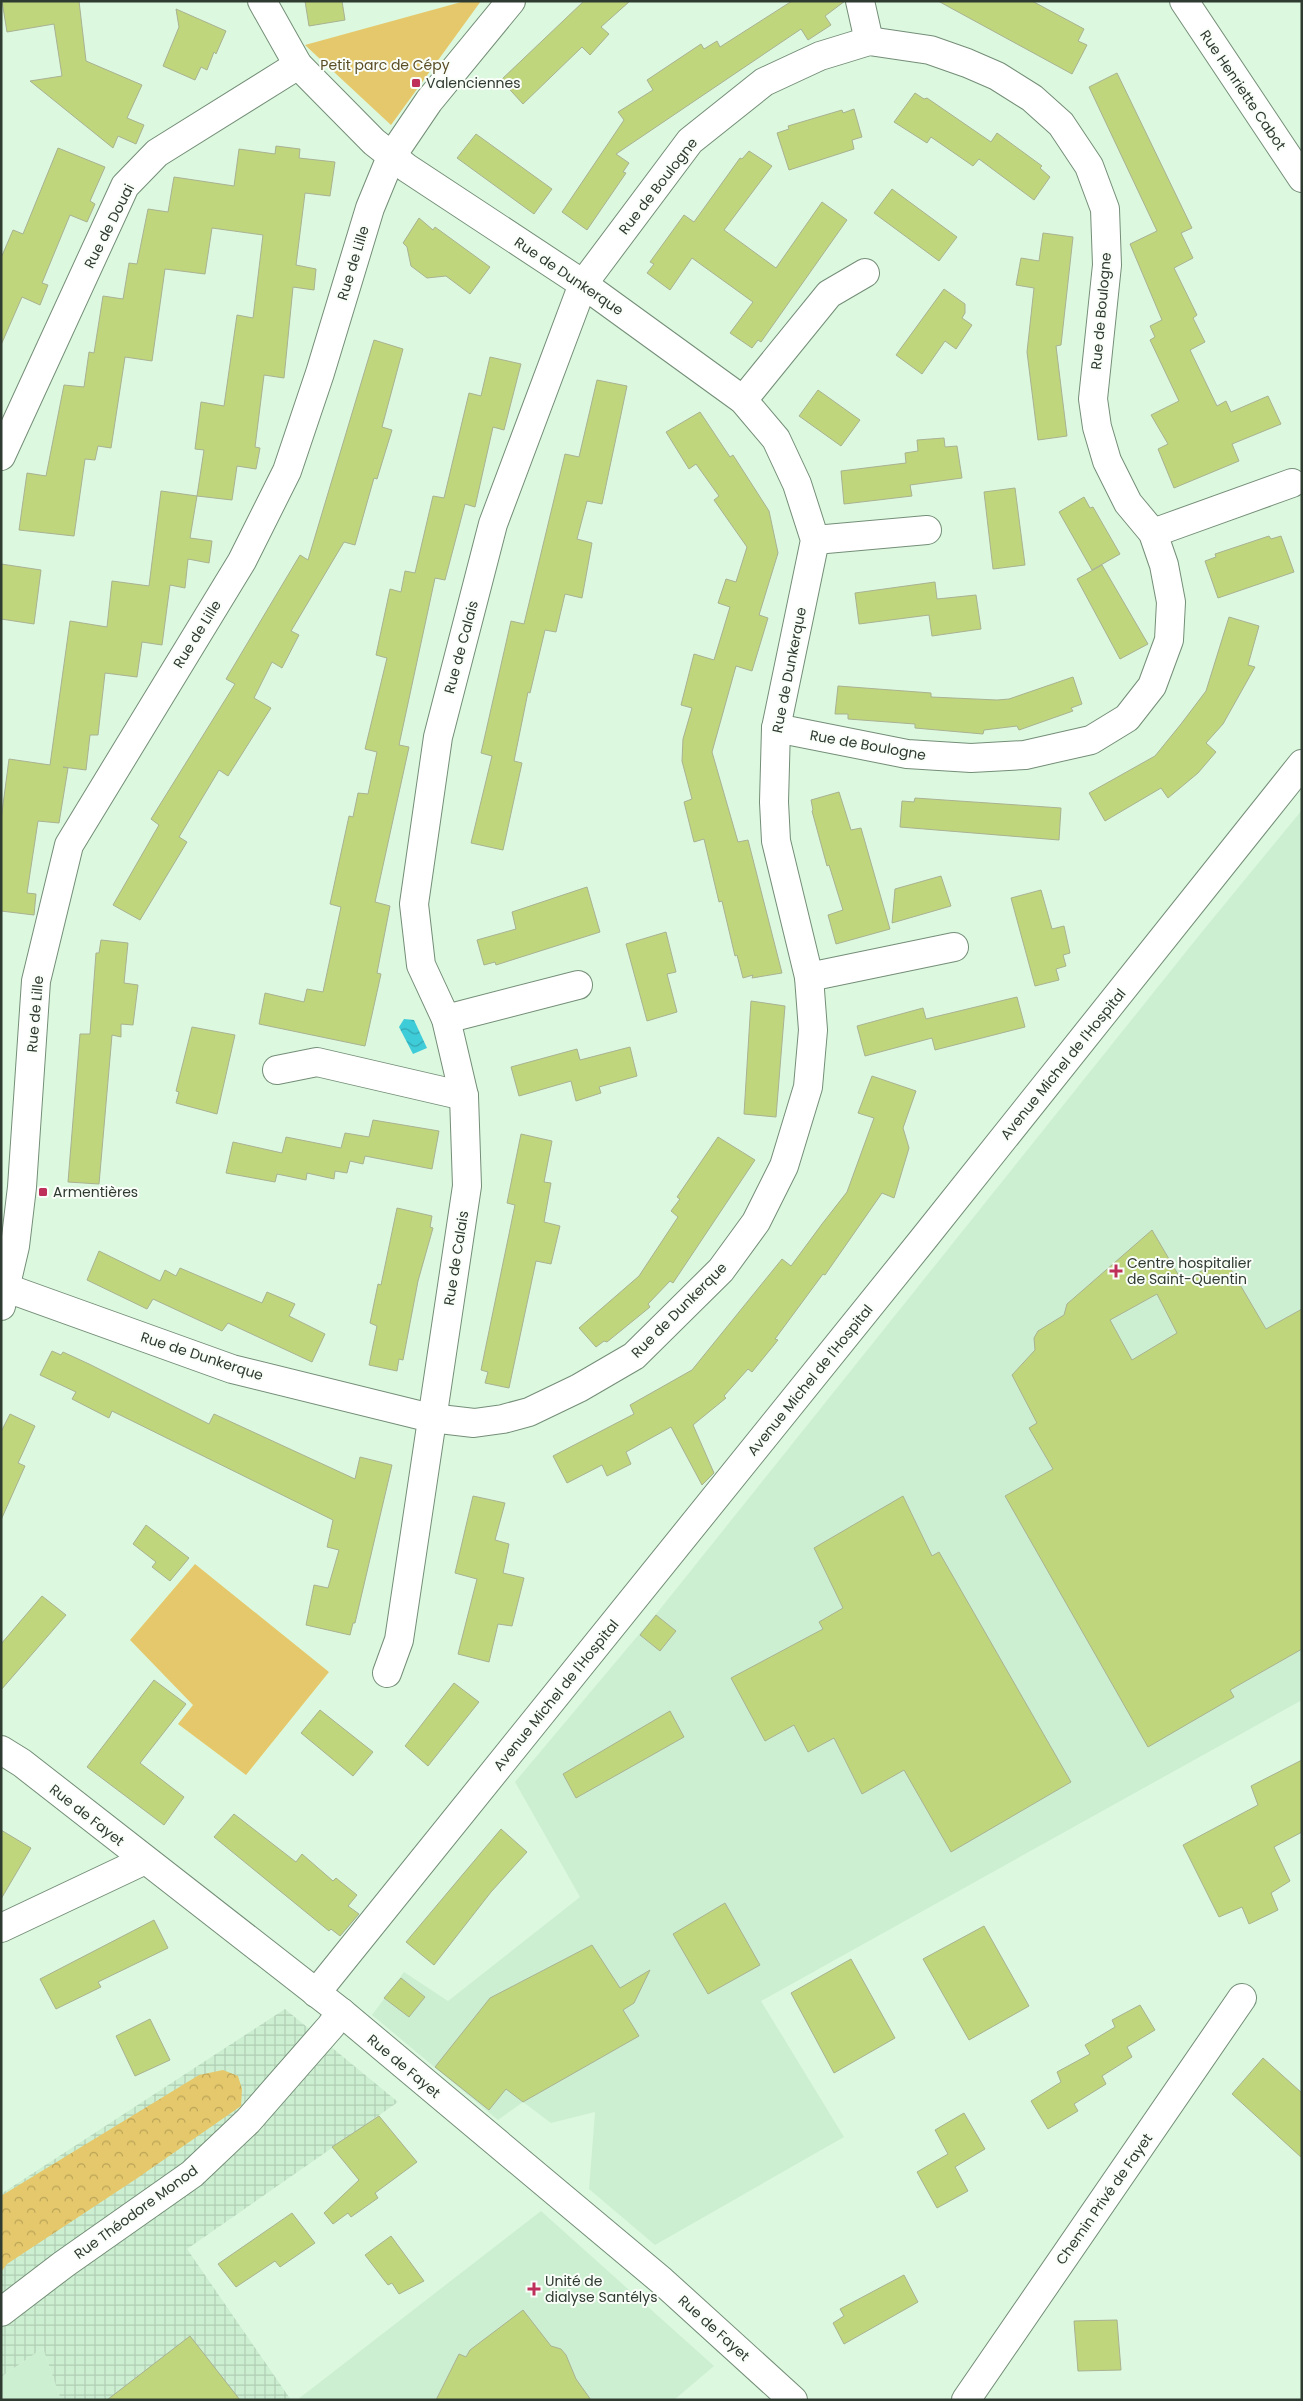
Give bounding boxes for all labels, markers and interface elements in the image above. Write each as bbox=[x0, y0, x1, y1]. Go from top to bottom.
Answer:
street label: Rue Henriette Cabot bbox=[1195, 26, 1291, 154]
park label: Petit parc de Cépy bbox=[320, 55, 450, 75]
place label: Valenciennes bbox=[426, 73, 521, 93]
marker: Valenciennes bbox=[410, 77, 422, 89]
street label: Rue de Boulogne bbox=[614, 133, 702, 239]
street label: Rue de Douai bbox=[79, 180, 139, 272]
street label: Rue de Lille bbox=[332, 223, 374, 303]
street label: Rue de Dunkerque bbox=[510, 232, 628, 320]
street label: Rue de Boulogne bbox=[1086, 251, 1116, 371]
street label: Rue de Lille bbox=[168, 596, 226, 672]
street label: Rue de Calais bbox=[439, 598, 483, 696]
street label: Rue de Dunkerque bbox=[767, 605, 811, 735]
street label: Rue de Boulogne bbox=[808, 725, 928, 765]
street label: Rue de Lille bbox=[22, 975, 48, 1053]
street label: Avenue Michel de l'Hospital bbox=[996, 984, 1130, 1144]
place label: Armentières bbox=[53, 1182, 138, 1202]
marker: Armentières bbox=[37, 1186, 49, 1198]
street label: Rue de Calais bbox=[439, 1209, 473, 1307]
place label: Centre hospitalier de Saint-Quentin bbox=[1127, 1253, 1252, 1289]
street label: Rue de Dunkerque bbox=[627, 1258, 731, 1362]
marker: Centre hospitalier de Saint-Quentin bbox=[1109, 1264, 1123, 1278]
street label: Avenue Michel de l'Hospital bbox=[743, 1300, 877, 1460]
street label: Rue de Dunkerque bbox=[138, 1327, 266, 1385]
street label: Avenue Michel de l'Hospital bbox=[489, 1615, 623, 1775]
street label: Rue de Fayet bbox=[45, 1779, 129, 1851]
street label: Rue de Fayet bbox=[363, 2029, 445, 2103]
street label: Chemin Privé de Fayet bbox=[1051, 2129, 1157, 2269]
street label: Rue Théodore Monod bbox=[70, 2160, 202, 2264]
place label: Unité de dialyse Santélys bbox=[545, 2271, 657, 2307]
marker: Unité de dialyse Santélys bbox=[527, 2282, 541, 2296]
street label: Rue de Fayet bbox=[674, 2290, 754, 2366]

